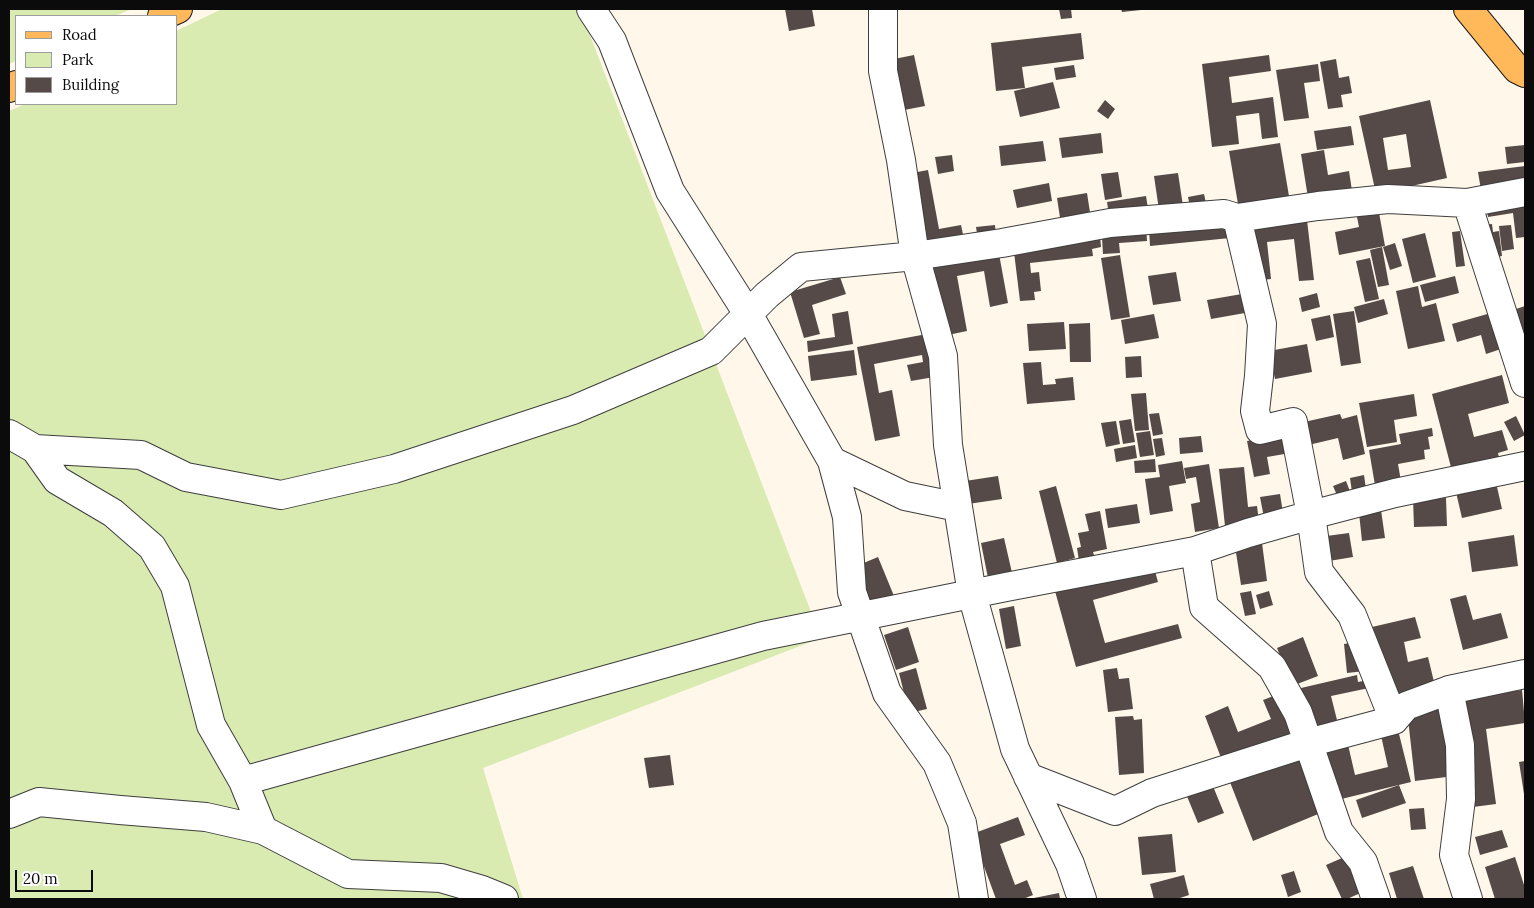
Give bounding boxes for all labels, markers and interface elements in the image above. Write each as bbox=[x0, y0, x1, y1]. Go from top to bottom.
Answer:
legend bbox=[15, 15, 178, 105]
text: Road bbox=[62, 25, 97, 44]
text: Park bbox=[62, 50, 93, 69]
text: Building bbox=[62, 75, 119, 94]
scale bar bbox=[18, 860, 95, 892]
text: 20 m bbox=[23, 869, 58, 888]

